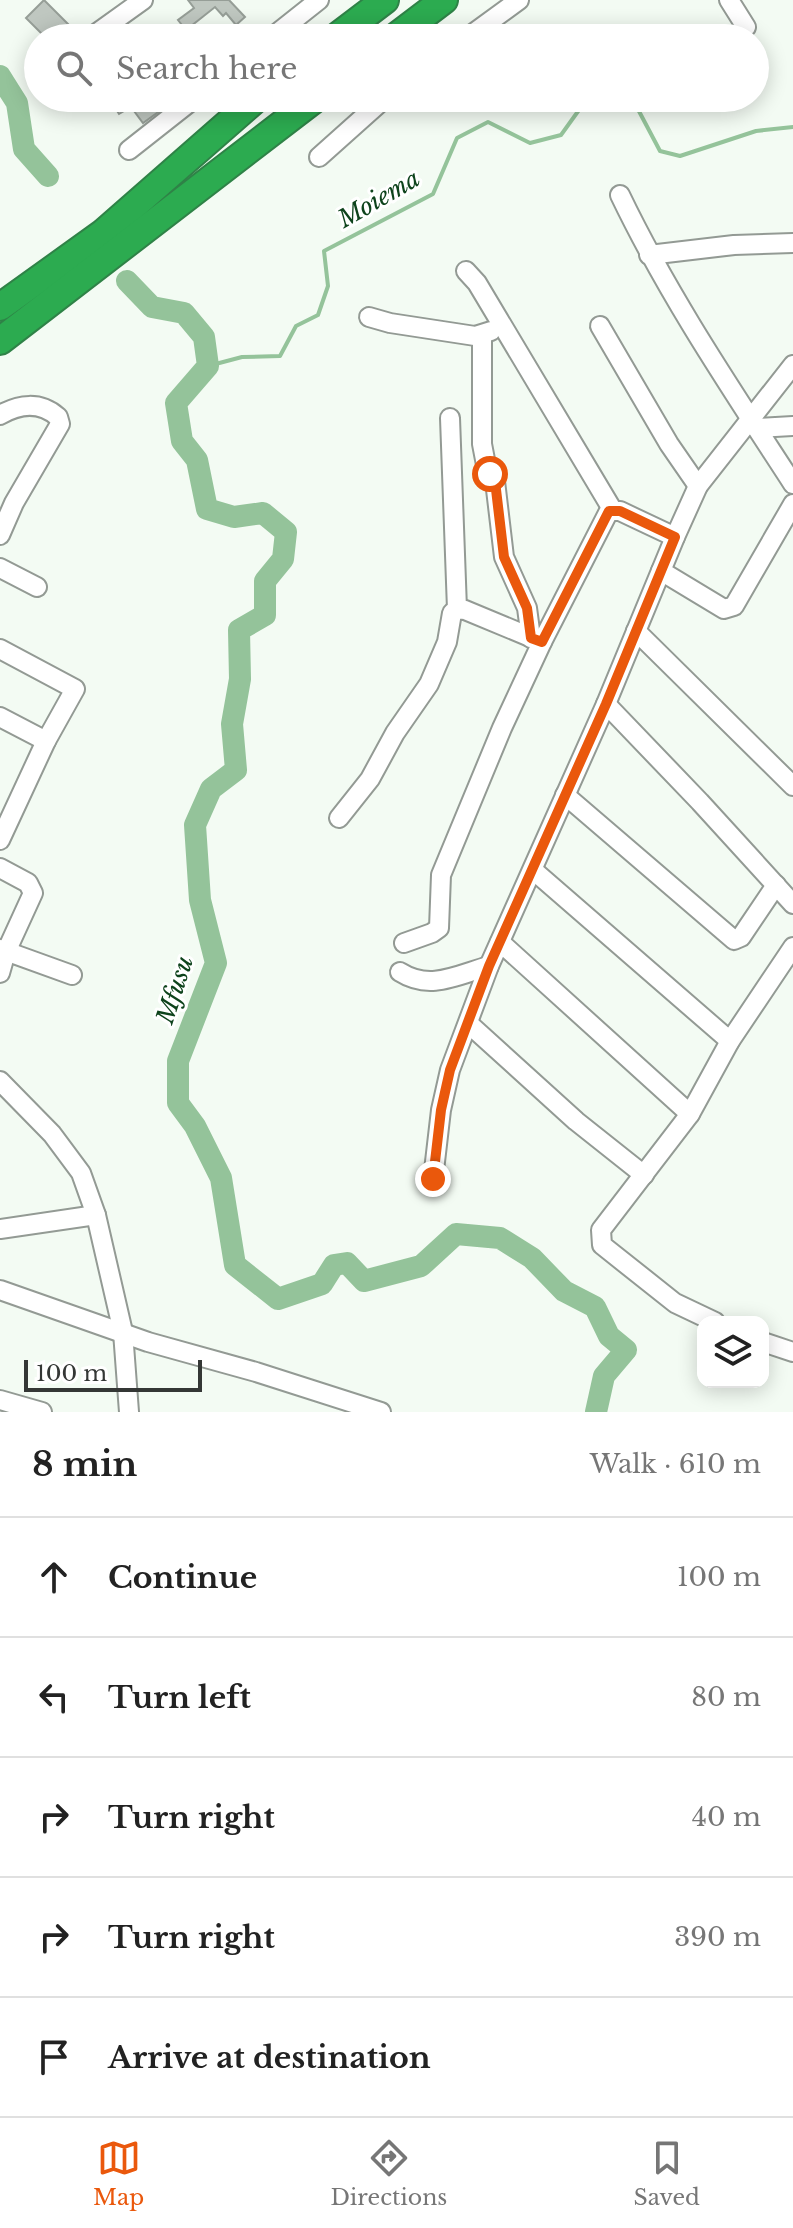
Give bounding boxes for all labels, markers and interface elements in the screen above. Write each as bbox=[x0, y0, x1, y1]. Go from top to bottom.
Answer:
search box bbox=[24, 24, 769, 112]
icon: search bbox=[52, 46, 96, 90]
text: Search here bbox=[116, 50, 297, 87]
water label: Moiema bbox=[332, 164, 425, 234]
route start bbox=[472, 456, 508, 492]
water label: Mfusu bbox=[150, 952, 199, 1028]
route end bbox=[415, 1161, 451, 1197]
map controls bbox=[697, 1316, 769, 1388]
button: layers bbox=[697, 1316, 769, 1388]
scale bar bbox=[24, 1356, 202, 1392]
text: 100 m bbox=[36, 1360, 107, 1387]
text: 8 min bbox=[32, 1443, 137, 1485]
text: Walk · 610 m bbox=[590, 1448, 761, 1480]
icon: ahead bbox=[32, 1555, 76, 1599]
text: Continue bbox=[108, 1559, 257, 1596]
text: 100 m bbox=[677, 1561, 761, 1593]
icon: left bbox=[32, 1675, 76, 1719]
text: Turn left bbox=[108, 1679, 251, 1716]
text: 80 m bbox=[691, 1681, 761, 1713]
icon: right bbox=[32, 1795, 76, 1839]
text: Turn right bbox=[108, 1799, 275, 1836]
text: 40 m bbox=[692, 1801, 761, 1833]
icon: right bbox=[32, 1915, 76, 1959]
text: Turn right bbox=[108, 1919, 275, 1956]
text: 390 m bbox=[674, 1921, 761, 1953]
icon: arrive bbox=[32, 2035, 76, 2079]
text: Arrive at destination bbox=[108, 2039, 431, 2076]
tab: Map bbox=[93, 2136, 144, 2211]
tab: Directions bbox=[330, 2136, 447, 2211]
tab: Saved bbox=[634, 2136, 700, 2211]

